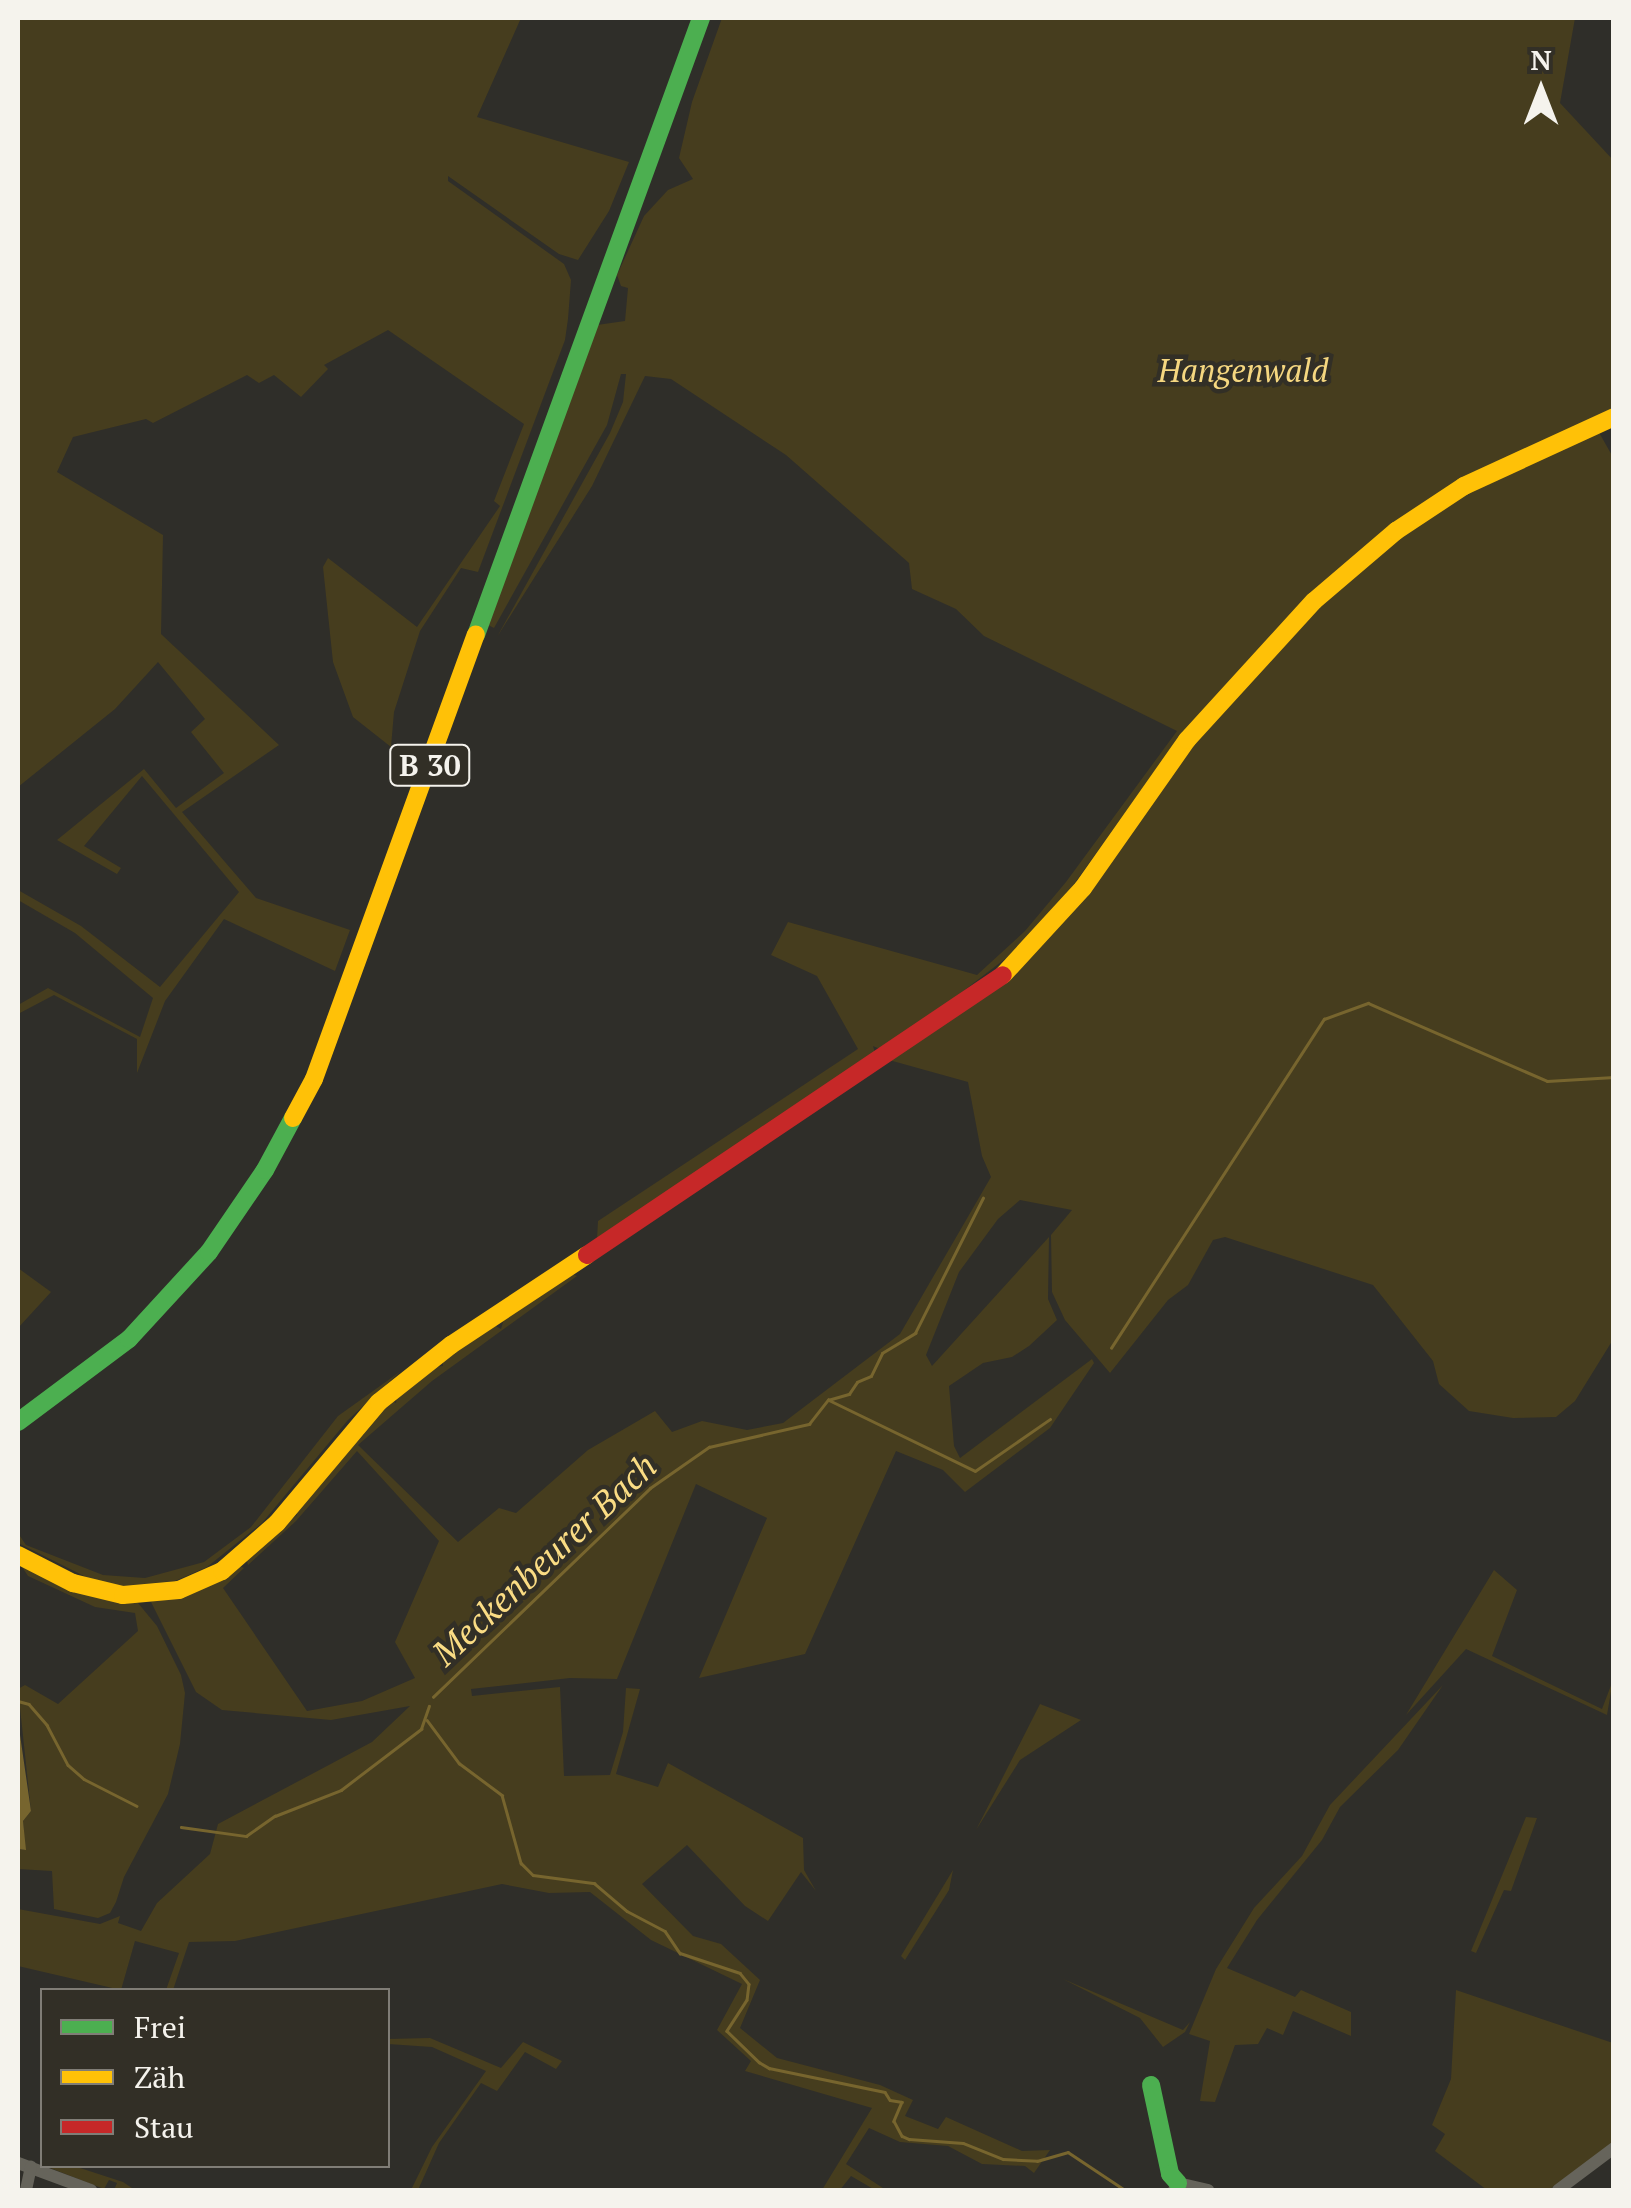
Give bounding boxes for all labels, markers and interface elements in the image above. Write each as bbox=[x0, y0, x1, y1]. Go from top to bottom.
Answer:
north arrow bbox=[1491, 40, 1591, 140]
text: N bbox=[1530, 41, 1552, 78]
park label: Hangenwald bbox=[1158, 351, 1328, 389]
road number: B 30 bbox=[388, 740, 472, 790]
water label: Meckenbeurer Bach bbox=[423, 1444, 665, 1674]
legend bbox=[40, 1988, 390, 2168]
text: Frei bbox=[134, 2007, 186, 2047]
text: Zäh bbox=[134, 2057, 185, 2097]
text: Stau bbox=[134, 2107, 194, 2147]

